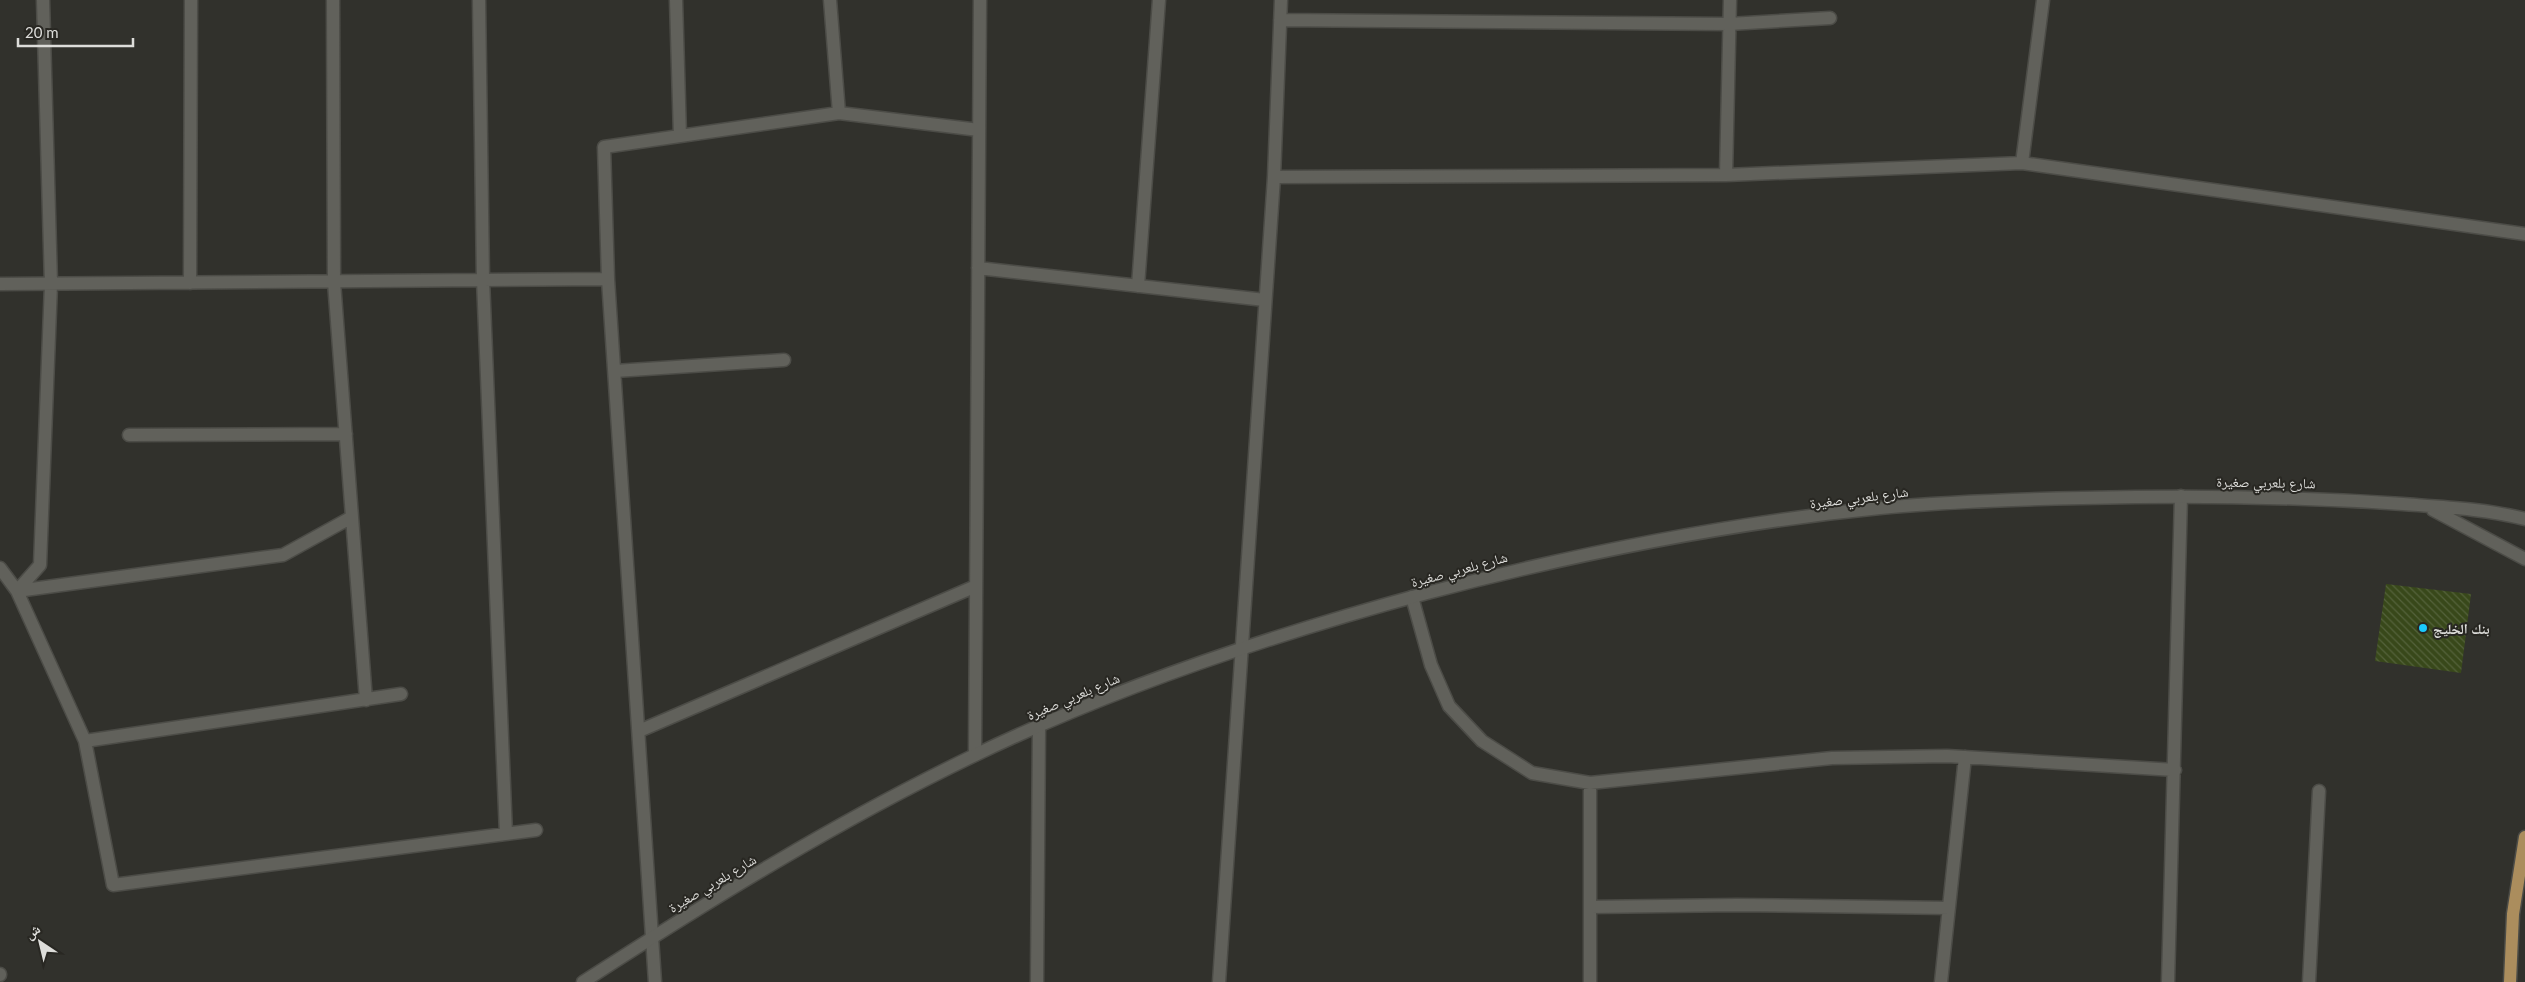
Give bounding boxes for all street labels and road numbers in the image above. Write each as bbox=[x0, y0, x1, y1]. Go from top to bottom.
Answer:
street label: شارع بلعربي صغيرة bbox=[2216, 473, 2316, 495]
street label: شارع بلعربي صغيرة bbox=[1809, 483, 1910, 515]
street label: شارع بلعربي صغيرة bbox=[1409, 548, 1510, 593]
street label: شارع بلعربي صغيرة bbox=[1024, 669, 1123, 726]
street label: شارع بلعربي صغيرة bbox=[665, 850, 761, 919]

